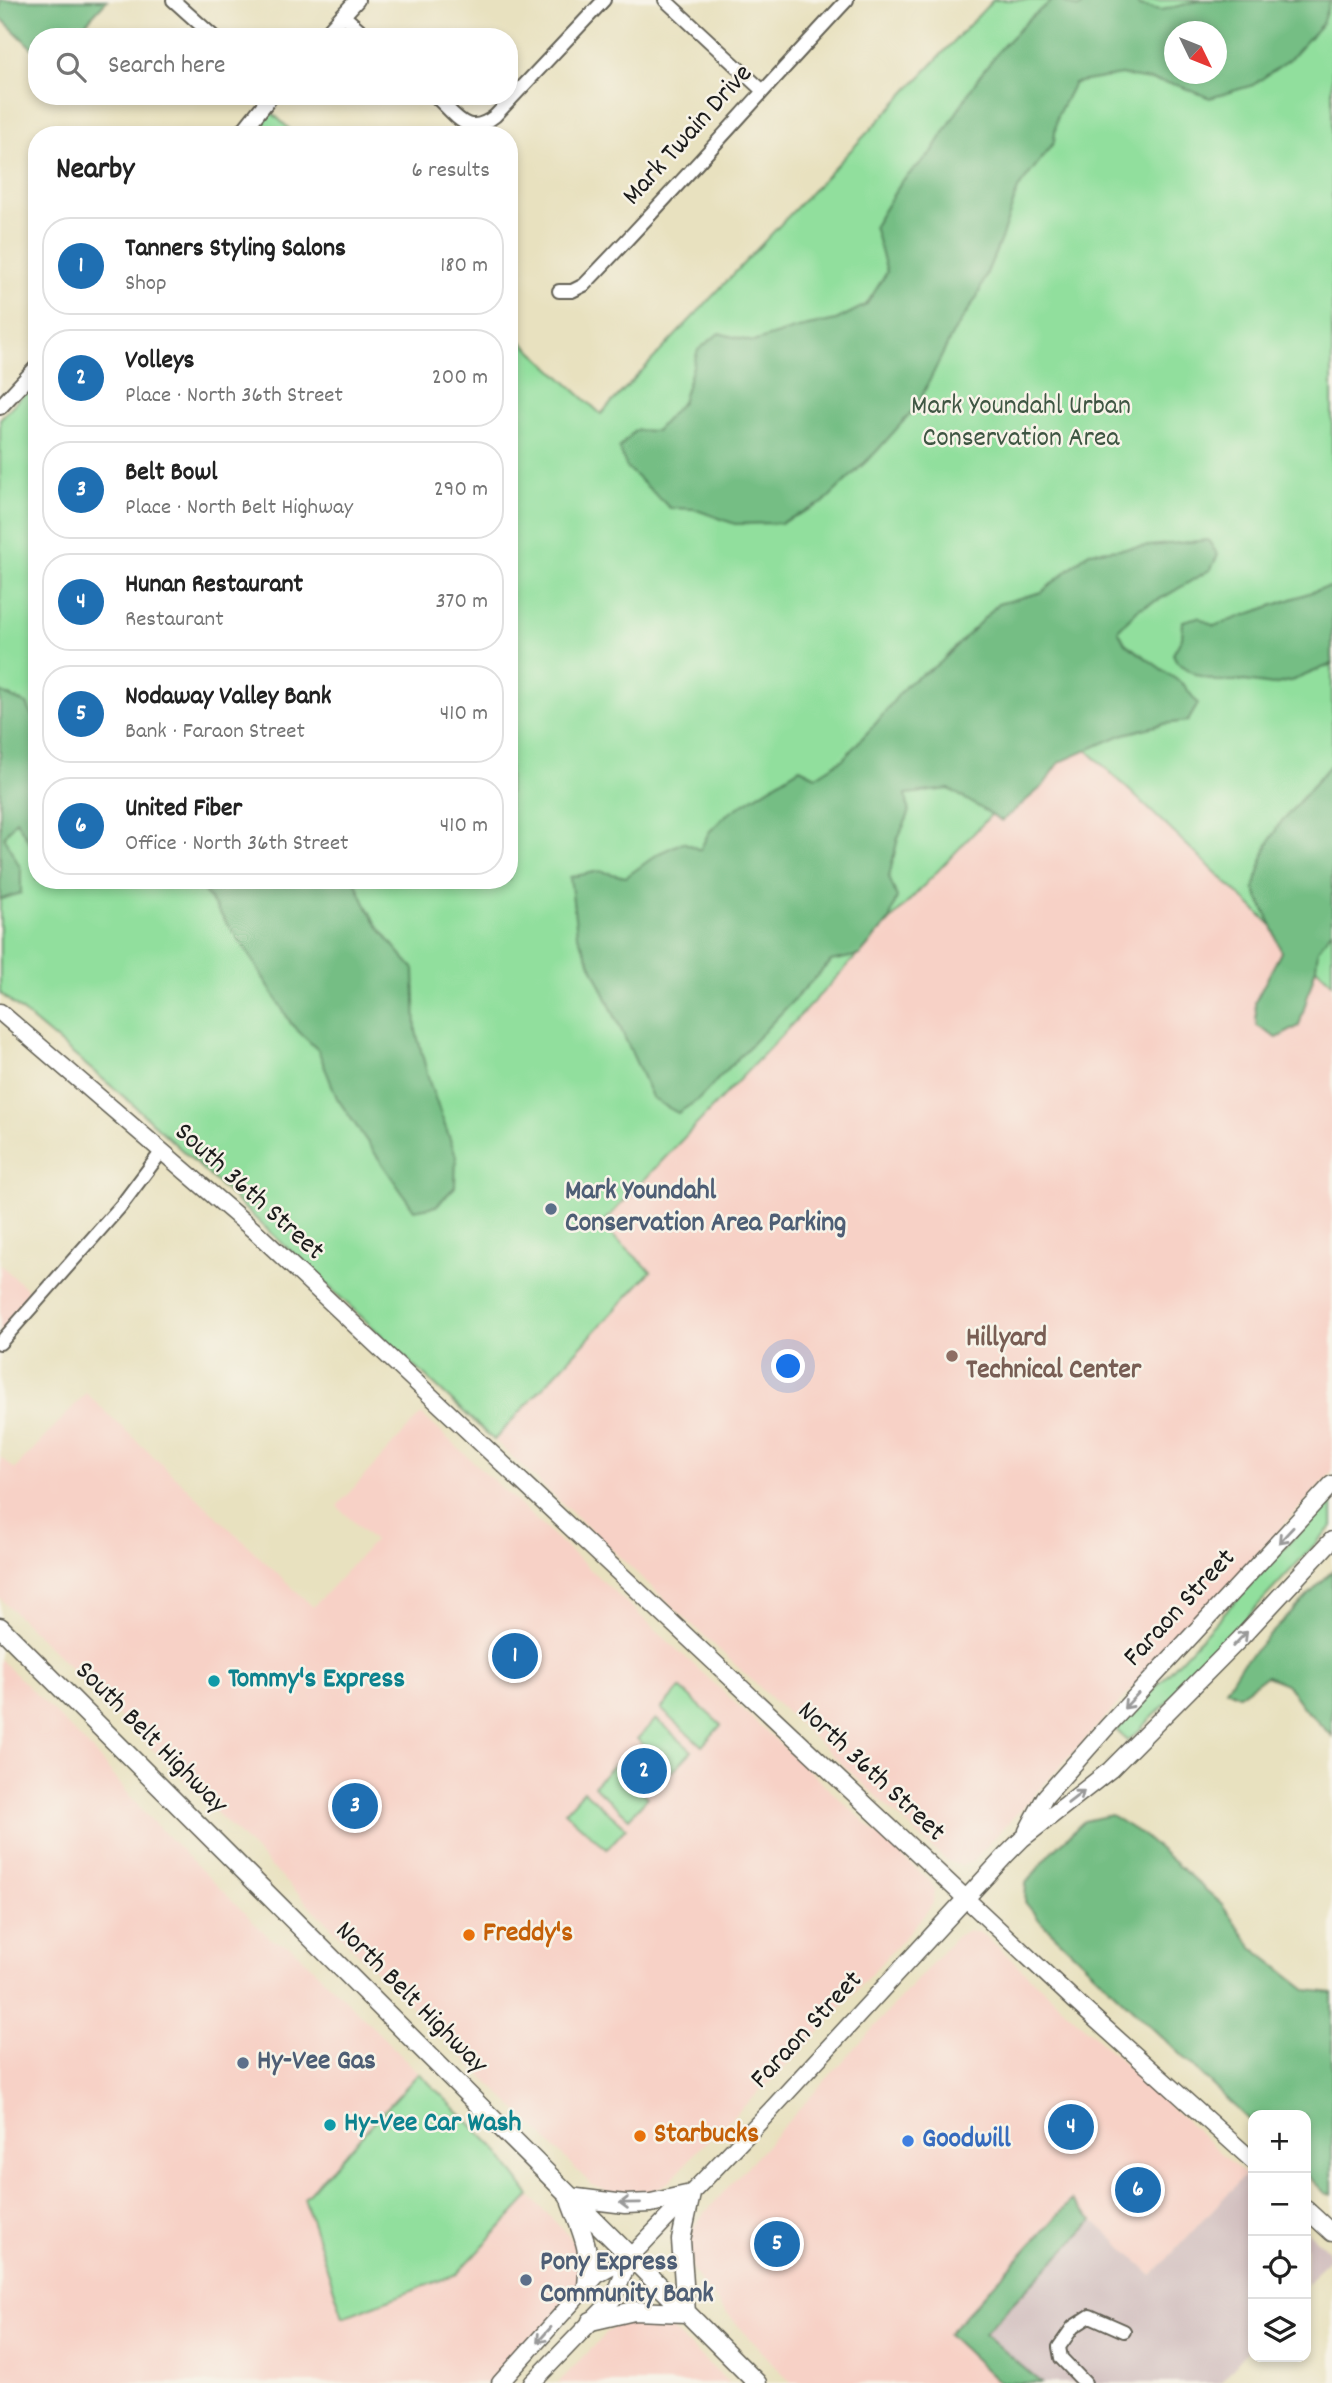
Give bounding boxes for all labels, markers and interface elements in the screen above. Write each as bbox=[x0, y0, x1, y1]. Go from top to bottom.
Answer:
north arrow bbox=[1164, 21, 1227, 84]
search box bbox=[28, 28, 518, 105]
icon: search bbox=[52, 48, 90, 86]
text: Search here bbox=[108, 48, 226, 85]
street label: Mark Twain Drive bbox=[614, 56, 764, 216]
text: Nearby bbox=[56, 150, 134, 193]
text: 6 results bbox=[412, 155, 490, 188]
text: Tanners Styling Salons bbox=[125, 231, 346, 268]
text: 1 bbox=[78, 250, 84, 283]
text: 180 m bbox=[440, 250, 488, 283]
text: Shop bbox=[125, 268, 167, 301]
text: Volleys bbox=[125, 343, 194, 380]
text: 2 bbox=[76, 362, 86, 395]
text: 200 m bbox=[432, 362, 488, 395]
text: Place · North 36th Street bbox=[125, 380, 343, 413]
park label: Mark Youndahl Urban Conservation Area bbox=[911, 388, 1131, 460]
text: Belt Bowl bbox=[125, 455, 217, 492]
text: 3 bbox=[76, 474, 86, 507]
text: 290 m bbox=[434, 474, 488, 507]
text: Place · North Belt Highway bbox=[125, 492, 353, 525]
text: Hunan Restaurant bbox=[125, 567, 303, 604]
text: 4 bbox=[76, 586, 86, 619]
text: 370 m bbox=[435, 586, 488, 619]
text: Restaurant bbox=[125, 604, 224, 637]
text: Nodaway Valley Bank bbox=[125, 679, 331, 716]
text: 5 bbox=[76, 698, 86, 731]
text: 410 m bbox=[440, 698, 488, 731]
text: Bank · Faraon Street bbox=[125, 716, 305, 749]
text: United Fiber bbox=[125, 791, 242, 828]
text: 6 bbox=[75, 810, 87, 843]
text: 410 m bbox=[440, 810, 488, 843]
text: Office · North 36th Street bbox=[125, 828, 349, 861]
street label: South 36th Street bbox=[164, 1114, 332, 1272]
place label: Mark Youndahl Conservation Area Parking bbox=[565, 1173, 846, 1245]
marker: Mark Youndahl Conservation Area Parking bbox=[543, 1201, 559, 1217]
place label: Hillyard Technical Center bbox=[966, 1320, 1142, 1392]
marker: Hillyard Technical Center bbox=[944, 1348, 960, 1364]
your location bbox=[771, 1349, 805, 1383]
one-way arrow bbox=[1278, 1526, 1295, 1543]
street label: Faraon Street bbox=[1116, 1541, 1246, 1677]
pin: 1 bbox=[492, 1630, 538, 1682]
one-way arrow bbox=[1231, 1631, 1248, 1648]
street label: South Belt Highway bbox=[64, 1653, 236, 1825]
place label: Tommy's Express bbox=[228, 1661, 405, 1701]
marker: Tommy's Express bbox=[206, 1673, 222, 1689]
one-way arrow bbox=[1123, 1692, 1139, 1710]
street label: North 36th Street bbox=[787, 1694, 953, 1852]
pin: 2 bbox=[621, 1745, 667, 1797]
pin: 3 bbox=[332, 1780, 378, 1832]
one-way arrow bbox=[1066, 1789, 1085, 1804]
street label: North Belt Highway bbox=[324, 1913, 496, 2085]
place label: Freddy's bbox=[483, 1915, 573, 1955]
marker: Freddy's bbox=[461, 1927, 477, 1943]
street label: Faraon Street bbox=[743, 1963, 873, 2099]
place label: Hy-Vee Gas bbox=[257, 2043, 376, 2083]
marker: Hy-Vee Gas bbox=[235, 2055, 251, 2071]
pin: 4 bbox=[1048, 2101, 1094, 2153]
place label: Hy-Vee Car Wash bbox=[344, 2105, 522, 2145]
map controls bbox=[1248, 2110, 1311, 2362]
button: + bbox=[1248, 2110, 1311, 2173]
place label: Starbucks bbox=[654, 2116, 759, 2156]
marker: Hy-Vee Car Wash bbox=[322, 2117, 338, 2133]
place label: Goodwill bbox=[922, 2121, 1011, 2161]
marker: Starbucks bbox=[632, 2128, 648, 2144]
marker: Goodwill bbox=[900, 2133, 916, 2149]
pin: 6 bbox=[1115, 2164, 1161, 2216]
button: − bbox=[1248, 2173, 1311, 2236]
one-way arrow bbox=[619, 2197, 642, 2210]
pin: 5 bbox=[754, 2218, 800, 2270]
button: locate bbox=[1248, 2236, 1311, 2299]
place label: Pony Express Community Bank bbox=[540, 2244, 714, 2316]
marker: Pony Express Community Bank bbox=[518, 2272, 534, 2288]
button: layers bbox=[1248, 2299, 1311, 2362]
one-way arrow bbox=[536, 2325, 552, 2343]

